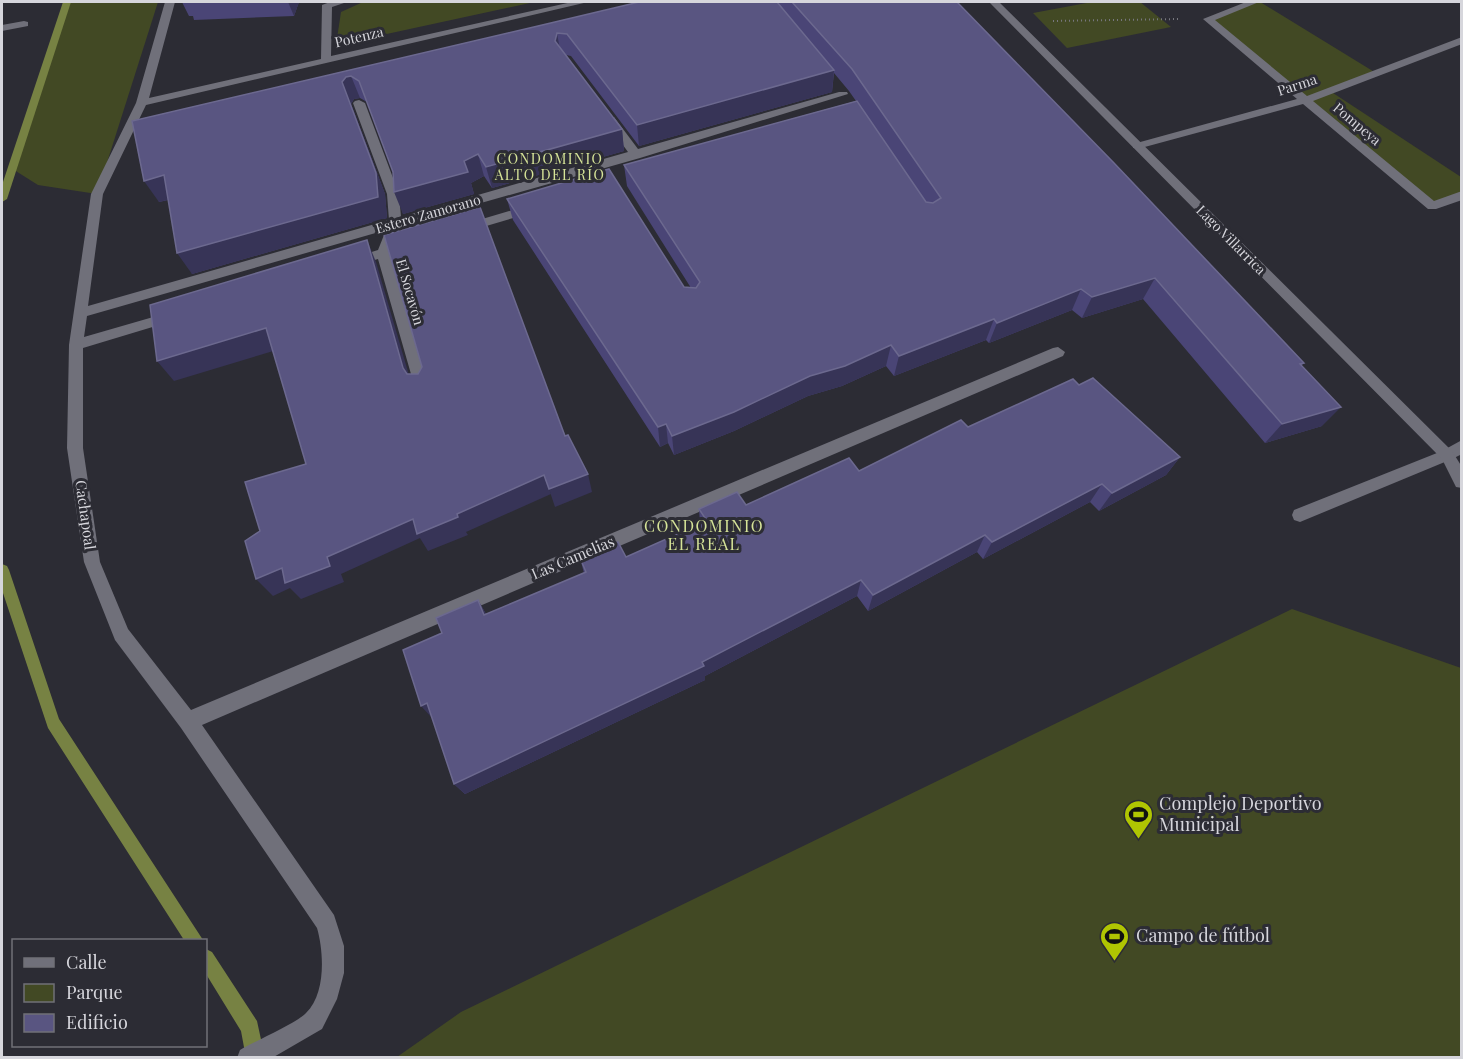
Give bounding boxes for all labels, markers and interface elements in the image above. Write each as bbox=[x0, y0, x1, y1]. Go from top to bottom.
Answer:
street label: Potenza bbox=[333, 22, 385, 51]
street label: Parma bbox=[1275, 69, 1319, 100]
street label: Pompeya bbox=[1329, 98, 1385, 149]
district label: CONDOMINIO ALTO DEL RÍO bbox=[494, 149, 605, 184]
street label: Estero Zamorano bbox=[373, 189, 483, 238]
street label: Lago Villarrica bbox=[1192, 201, 1270, 279]
street label: El Socavón bbox=[392, 257, 429, 328]
street label: Cachapoal bbox=[71, 479, 101, 551]
district label: CONDOMINIO EL REAL bbox=[644, 515, 764, 554]
street label: Las Camelias bbox=[528, 531, 617, 584]
place label: Complejo Deportivo Municipal bbox=[1159, 791, 1322, 836]
sports icon: Complejo Deportivo Municipal bbox=[1122, 798, 1154, 840]
sports icon: Campo de fútbol bbox=[1099, 920, 1131, 962]
place label: Campo de fútbol bbox=[1136, 923, 1270, 947]
legend bbox=[12, 939, 207, 1047]
text: Calle bbox=[66, 950, 107, 974]
text: Parque bbox=[66, 980, 123, 1004]
text: Edificio bbox=[66, 1010, 128, 1034]

